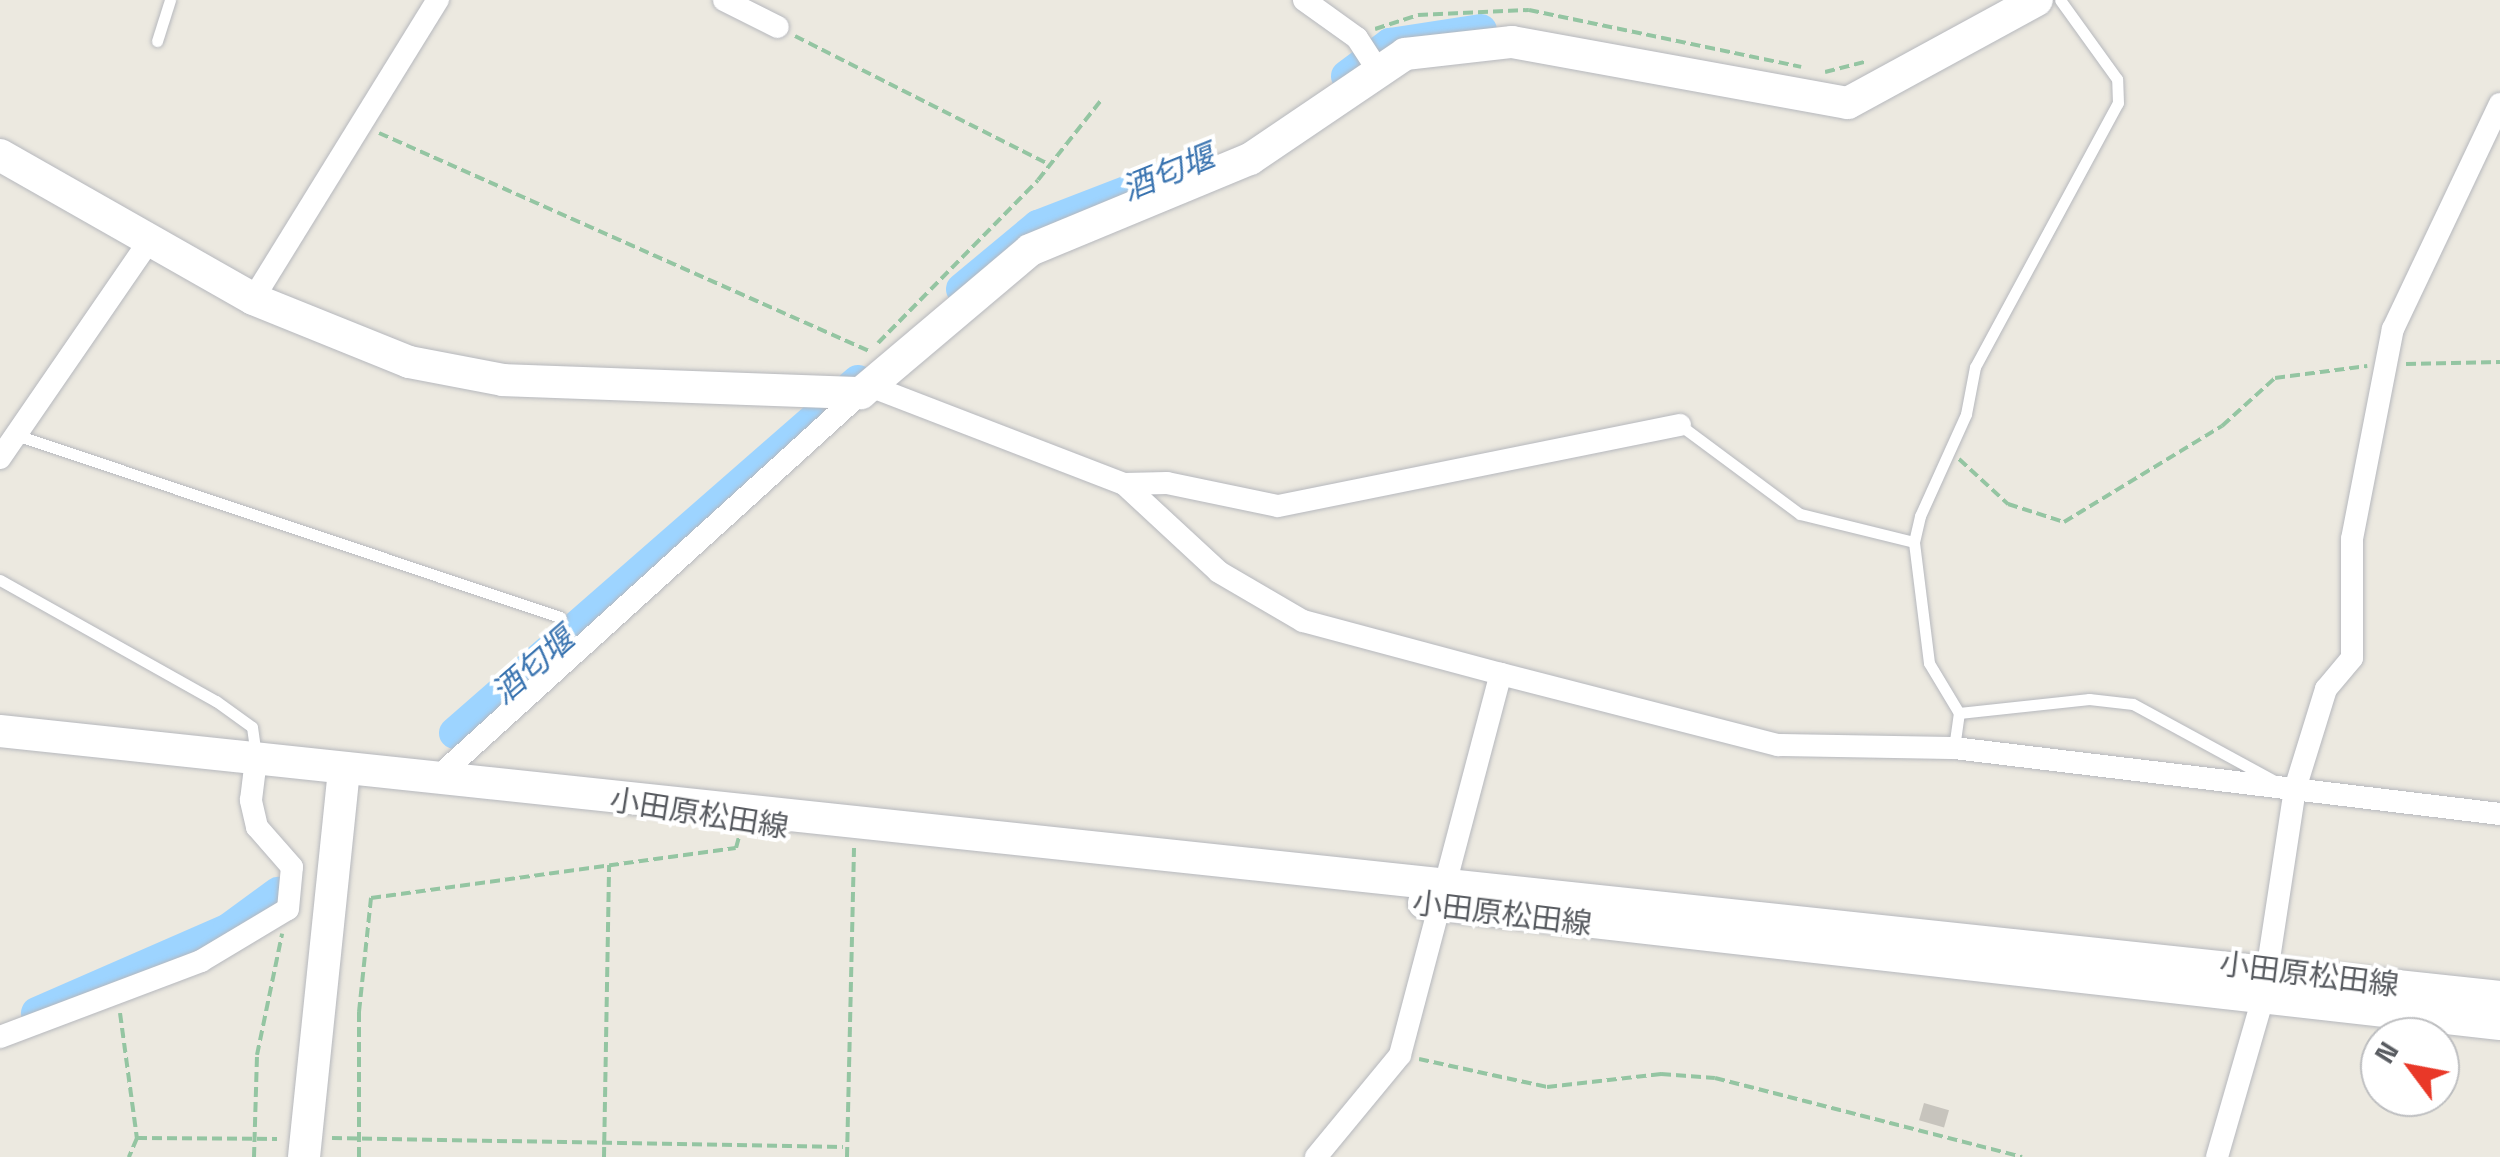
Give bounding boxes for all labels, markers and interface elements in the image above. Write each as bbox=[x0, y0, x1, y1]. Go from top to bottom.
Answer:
water label: 酒匂堰 bbox=[1116, 137, 1220, 209]
water label: 酒匂堰 bbox=[484, 620, 582, 712]
street label: 小田原松田線 bbox=[607, 782, 791, 846]
street label: 小田原松田線 bbox=[1410, 885, 1594, 943]
street label: 小田原松田線 bbox=[2217, 946, 2401, 1004]
north arrow bbox=[2360, 1017, 2460, 1117]
text: N bbox=[2366, 1035, 2406, 1070]

